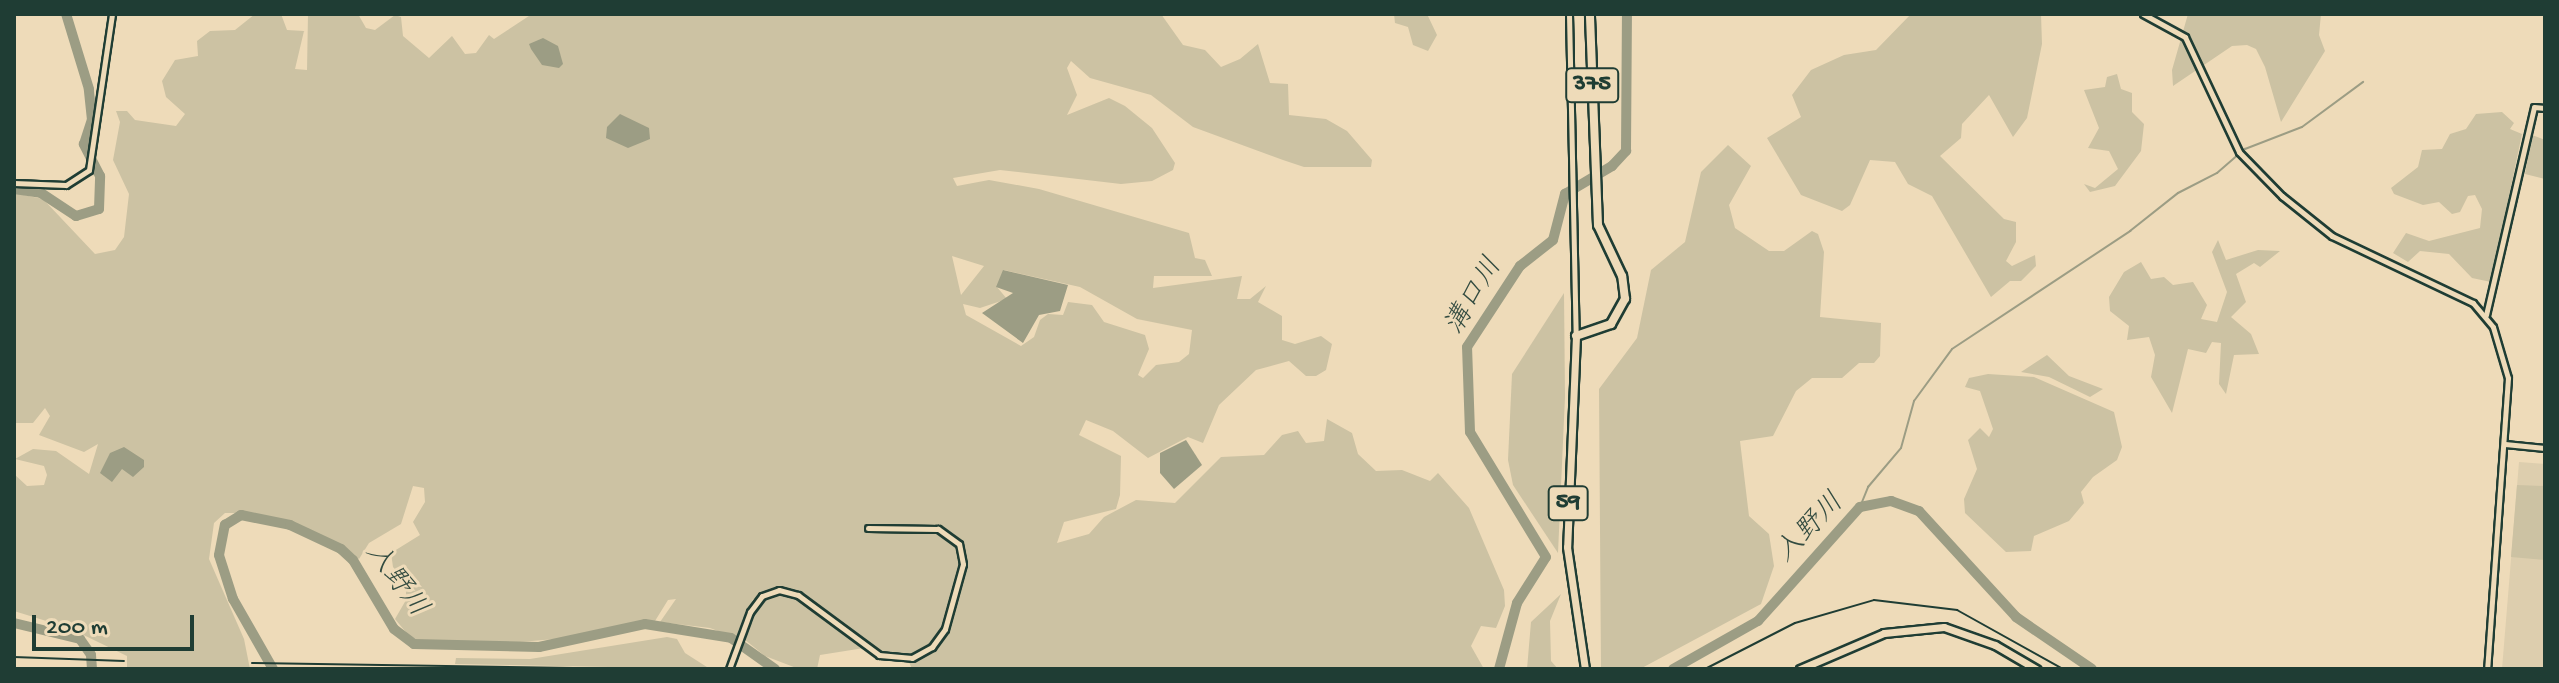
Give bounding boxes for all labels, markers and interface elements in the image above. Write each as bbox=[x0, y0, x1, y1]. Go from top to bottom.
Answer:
road number: 375 bbox=[1564, 65, 1620, 105]
water label: 溝口川 bbox=[1439, 252, 1511, 342]
road number: 59 bbox=[1546, 483, 1590, 523]
water label: 入野川 bbox=[1770, 487, 1852, 571]
water label: 入野川 bbox=[356, 537, 434, 625]
scale bar bbox=[36, 599, 198, 649]
text: 200 m bbox=[46, 614, 108, 643]

